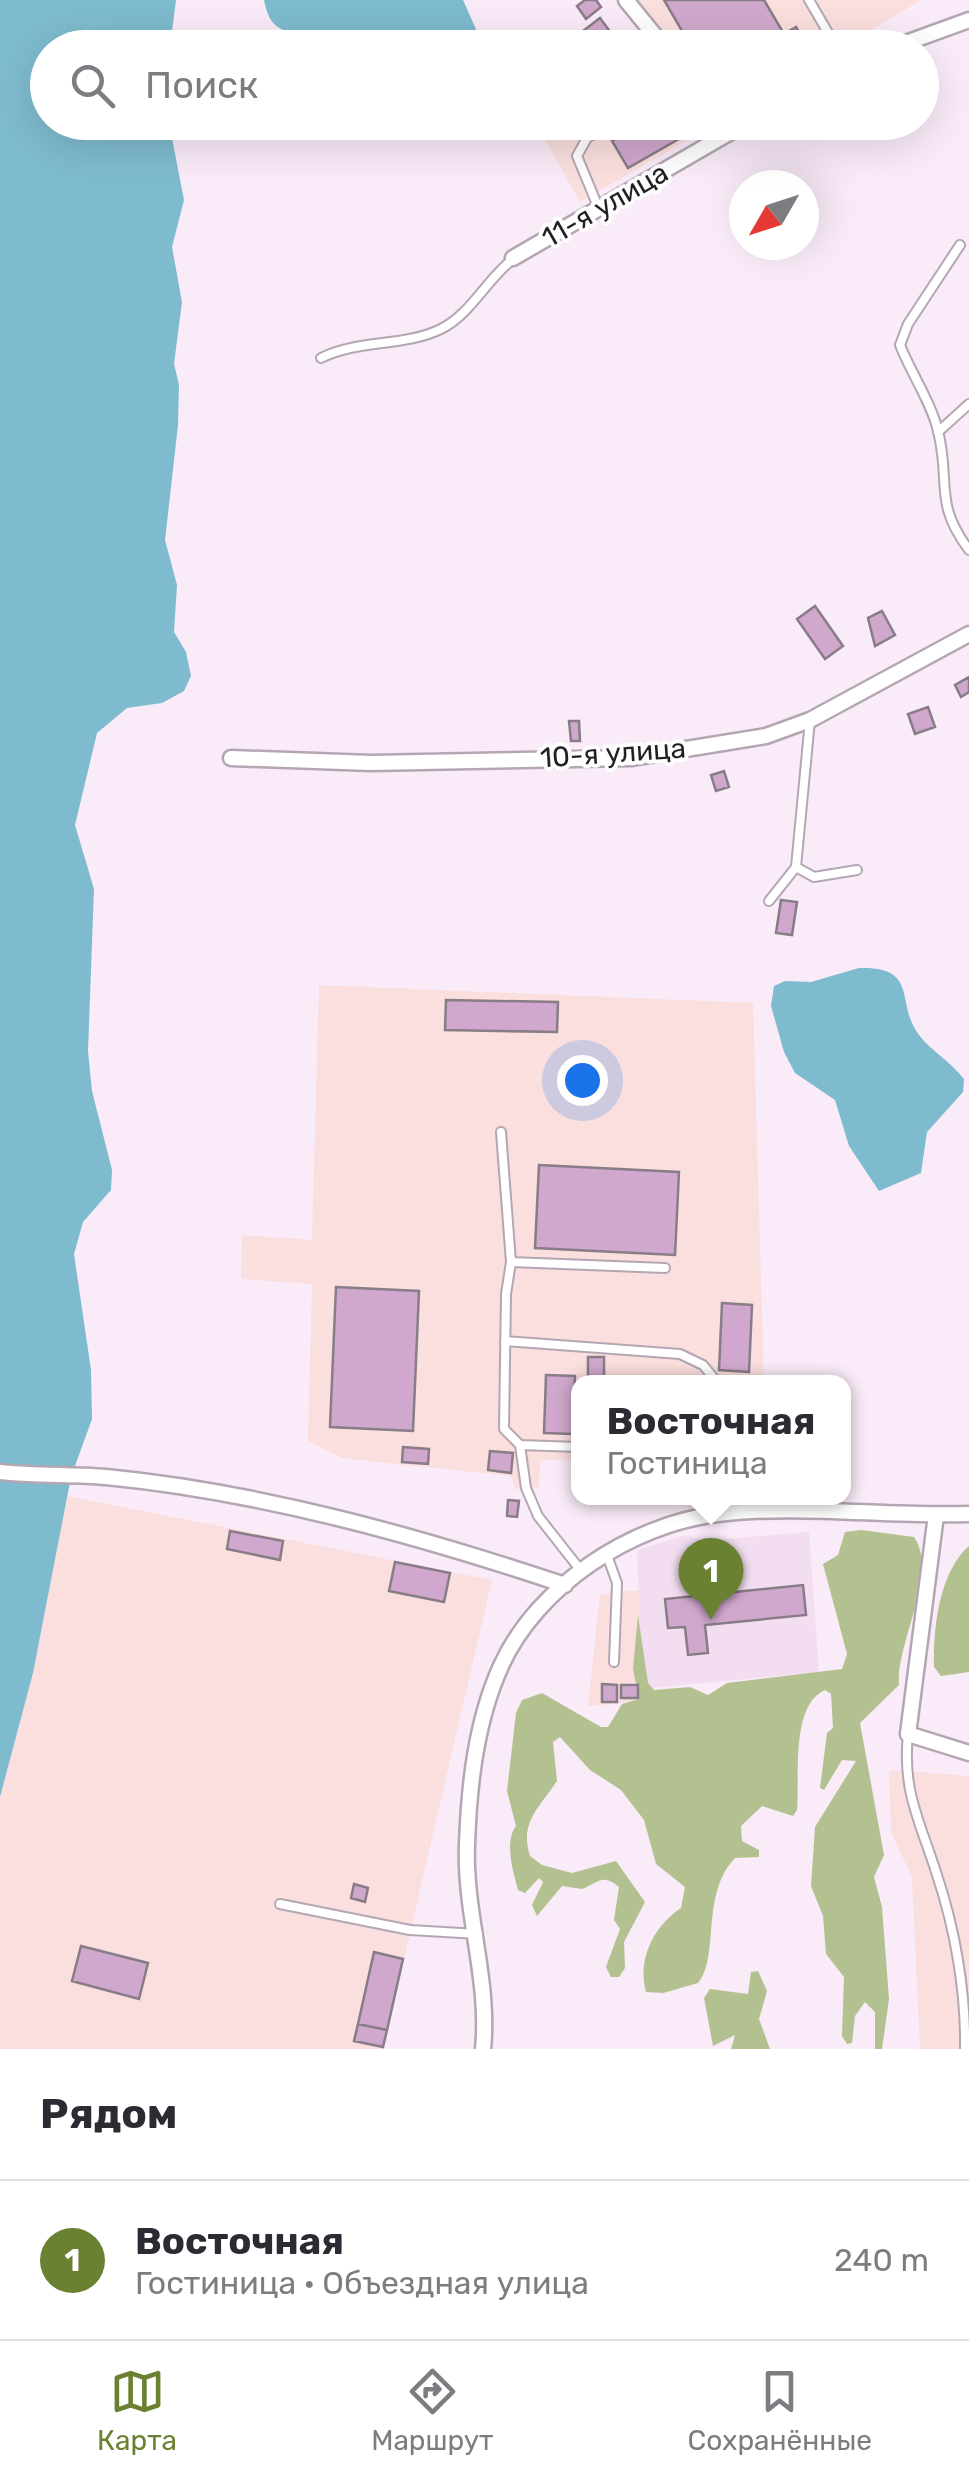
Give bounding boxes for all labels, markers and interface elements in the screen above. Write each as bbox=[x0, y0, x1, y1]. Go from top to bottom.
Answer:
search box bbox=[30, 30, 939, 140]
icon: search bbox=[65, 58, 120, 113]
text: Поиск bbox=[145, 62, 258, 108]
street label: 11-я улица bbox=[536, 156, 674, 254]
north arrow bbox=[729, 170, 819, 260]
street label: 10-я улица bbox=[539, 731, 687, 775]
your location bbox=[557, 1055, 608, 1106]
popup bbox=[571, 1375, 851, 1505]
text: Восточная bbox=[606, 1398, 816, 1444]
text: Гостиница bbox=[606, 1444, 768, 1482]
pin: 1 bbox=[678, 1538, 744, 1620]
text: Рядом bbox=[40, 2089, 177, 2139]
text: Восточная bbox=[135, 2218, 344, 2264]
text: 1 bbox=[65, 2241, 80, 2279]
text: 240 m bbox=[834, 2241, 929, 2279]
text: Гостиница · Объездная улица bbox=[135, 2264, 589, 2302]
tab: Карта bbox=[97, 2364, 177, 2457]
tab: Маршрут bbox=[371, 2364, 493, 2457]
tab: Сохранённые bbox=[688, 2364, 872, 2457]

